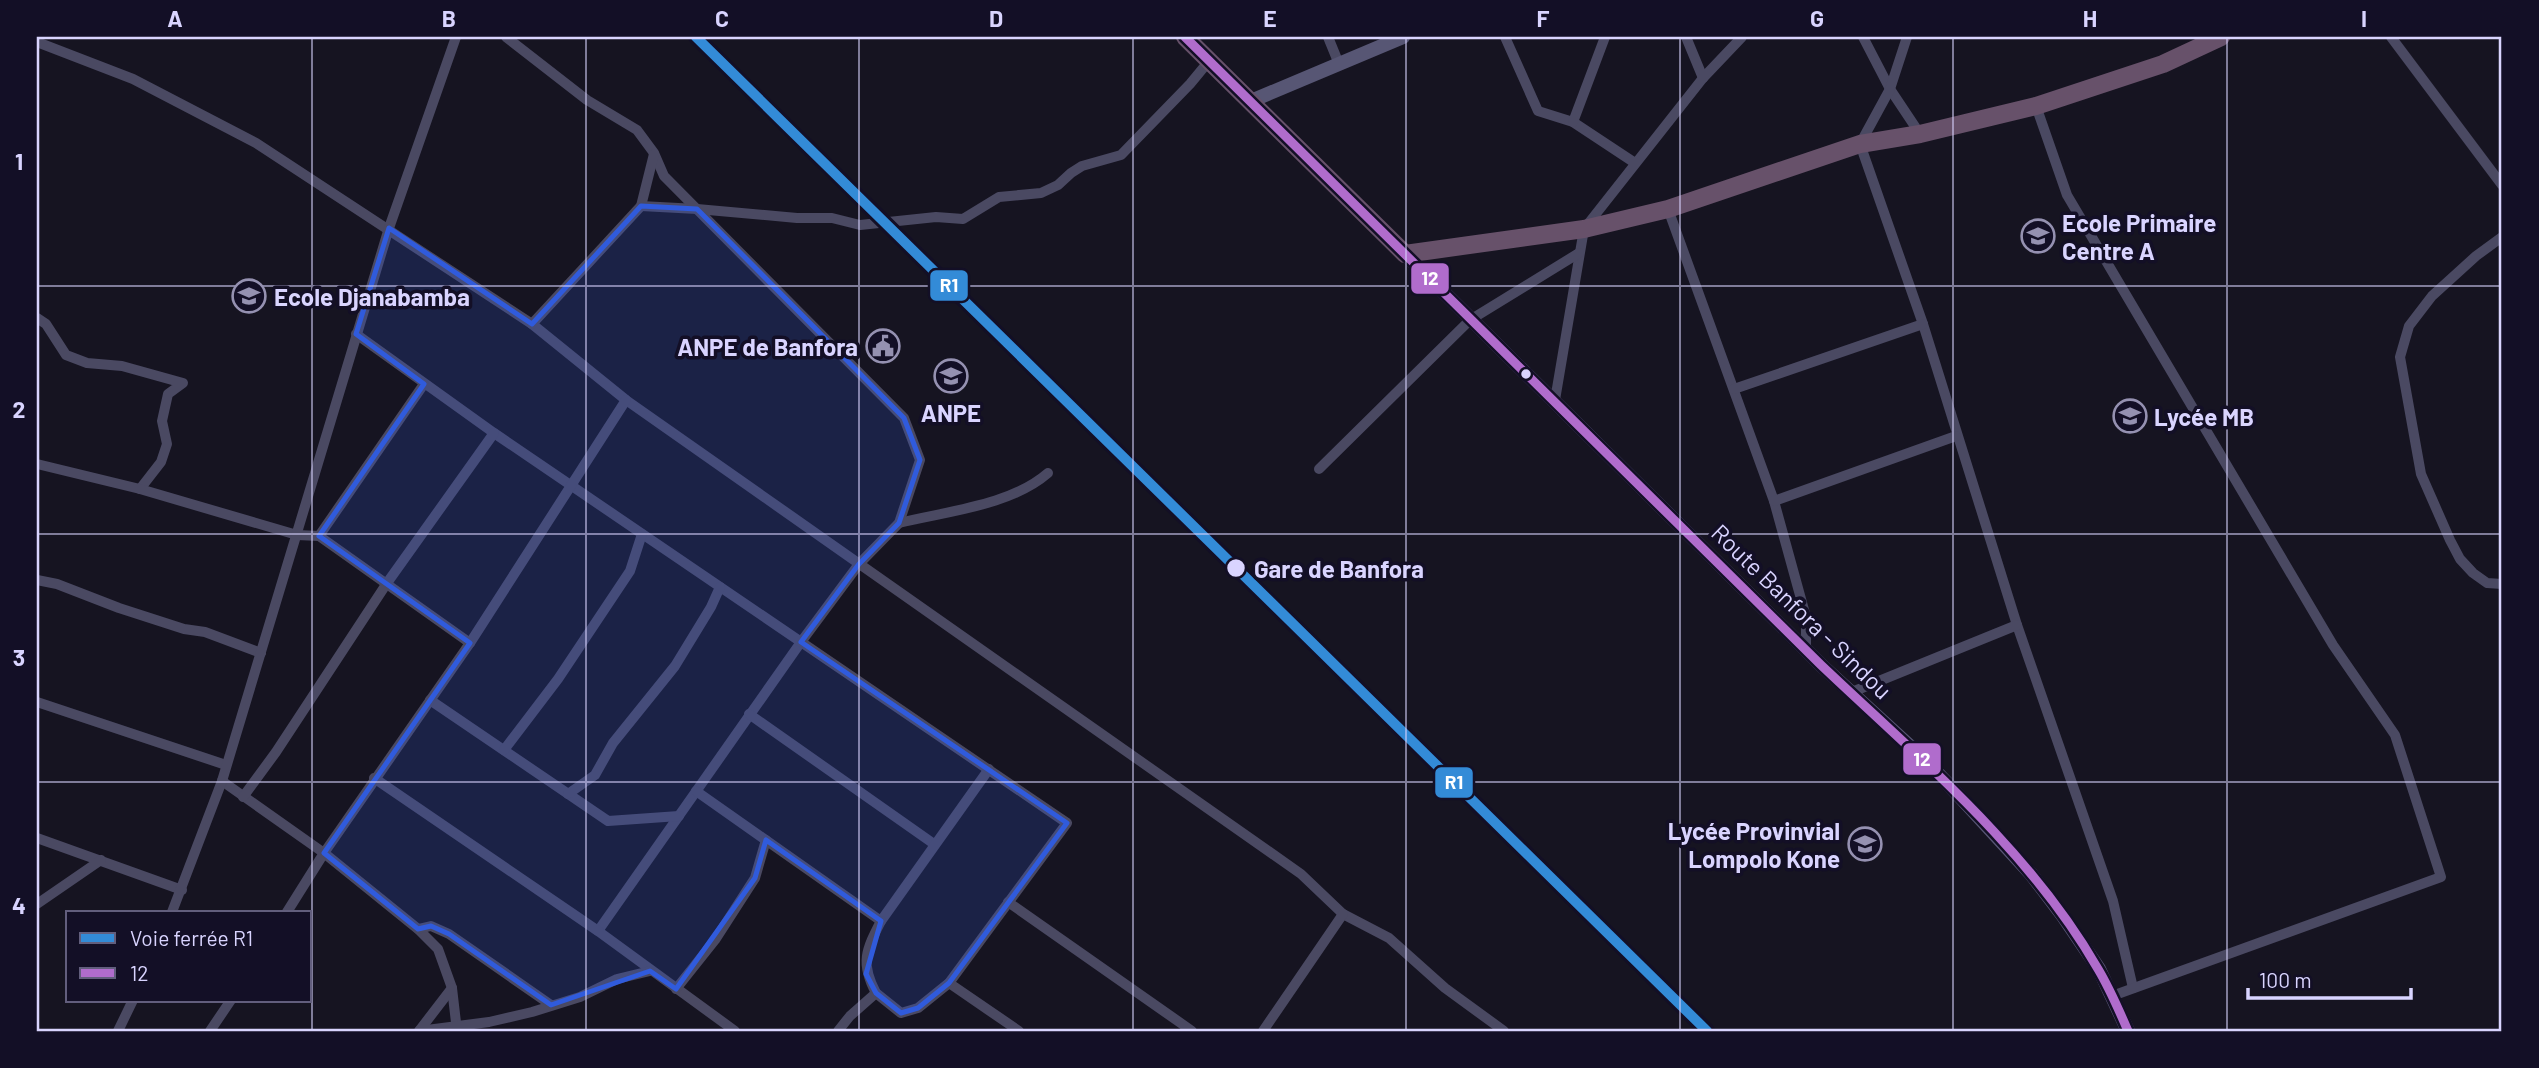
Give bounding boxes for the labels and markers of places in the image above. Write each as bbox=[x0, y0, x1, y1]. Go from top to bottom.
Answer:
place label: Ecole Primaire Centre A bbox=[2062, 208, 2216, 265]
school or university icon: Ecole Primaire Centre A bbox=[2019, 217, 2057, 255]
school or university icon: Ecole Djanabamba bbox=[230, 277, 268, 315]
place label: Ecole Djanabamba bbox=[274, 282, 470, 311]
public building icon: ANPE de Banfora bbox=[864, 327, 902, 365]
place label: ANPE de Banfora bbox=[677, 332, 858, 361]
school or university icon: ANPE bbox=[932, 357, 970, 395]
unlabelled marker bbox=[1519, 367, 1533, 381]
school or university icon: Lycée MB bbox=[2111, 397, 2149, 435]
place label: ANPE bbox=[921, 398, 981, 427]
place label: Lycée MB bbox=[2154, 402, 2254, 431]
place label: Gare de Banfora bbox=[1254, 554, 1424, 583]
marker: Gare de Banfora bbox=[1225, 557, 1247, 579]
place label: Lycée Provinvial Lompolo Kone bbox=[1668, 816, 1840, 873]
school or university icon: Lycée Provinvial Lompolo Kone bbox=[1846, 825, 1884, 863]

